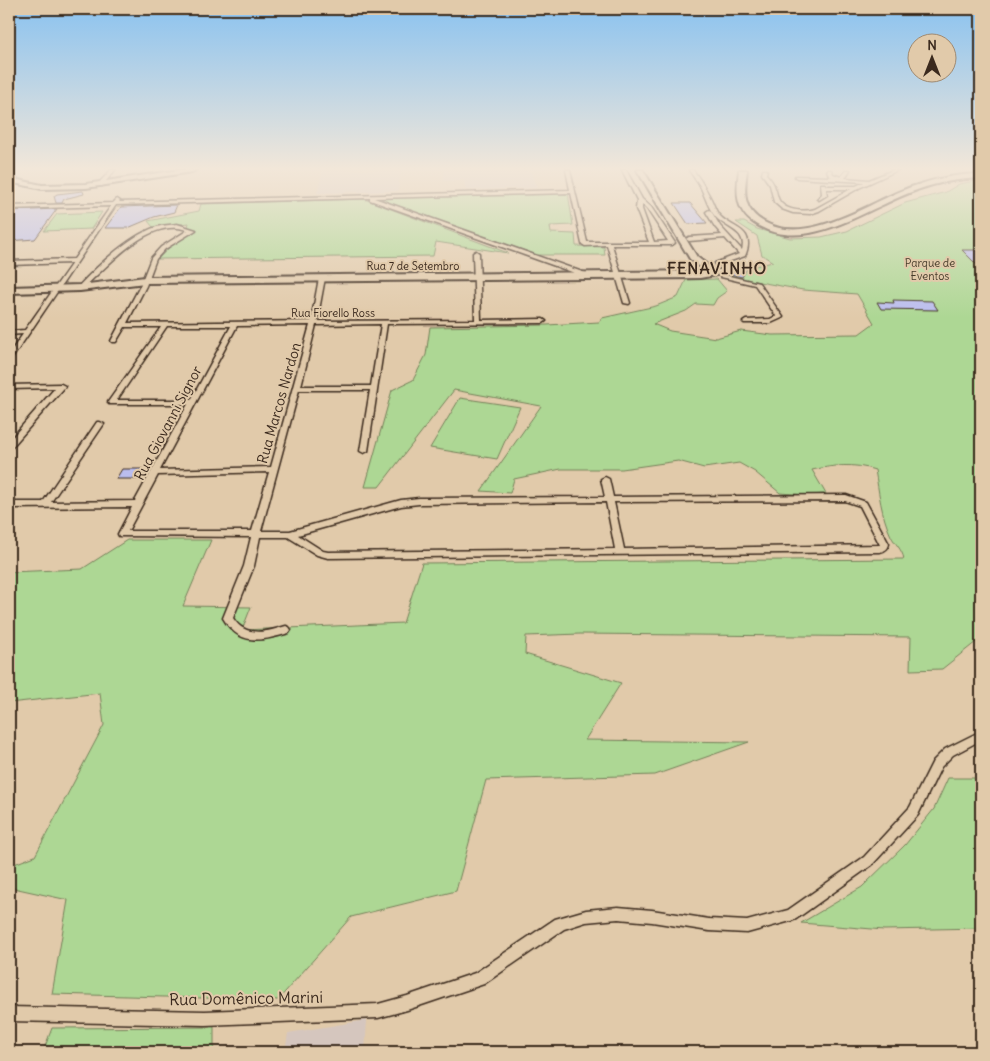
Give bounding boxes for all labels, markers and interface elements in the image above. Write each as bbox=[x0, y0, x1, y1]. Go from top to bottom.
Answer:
north arrow bbox=[908, 32, 958, 82]
text: N bbox=[927, 36, 937, 54]
park label: Parque de Eventos bbox=[905, 256, 955, 283]
district label: FENAVINHO bbox=[667, 258, 767, 278]
street label: Rua 7 de Setembro bbox=[366, 259, 460, 273]
street label: Rua Fiorello Ross bbox=[291, 306, 375, 320]
street label: Rua Marcos Nardon bbox=[253, 340, 305, 466]
street label: Rua Giovanni Signor bbox=[130, 362, 206, 483]
street label: Rua Domênico Marini bbox=[169, 987, 323, 1009]

